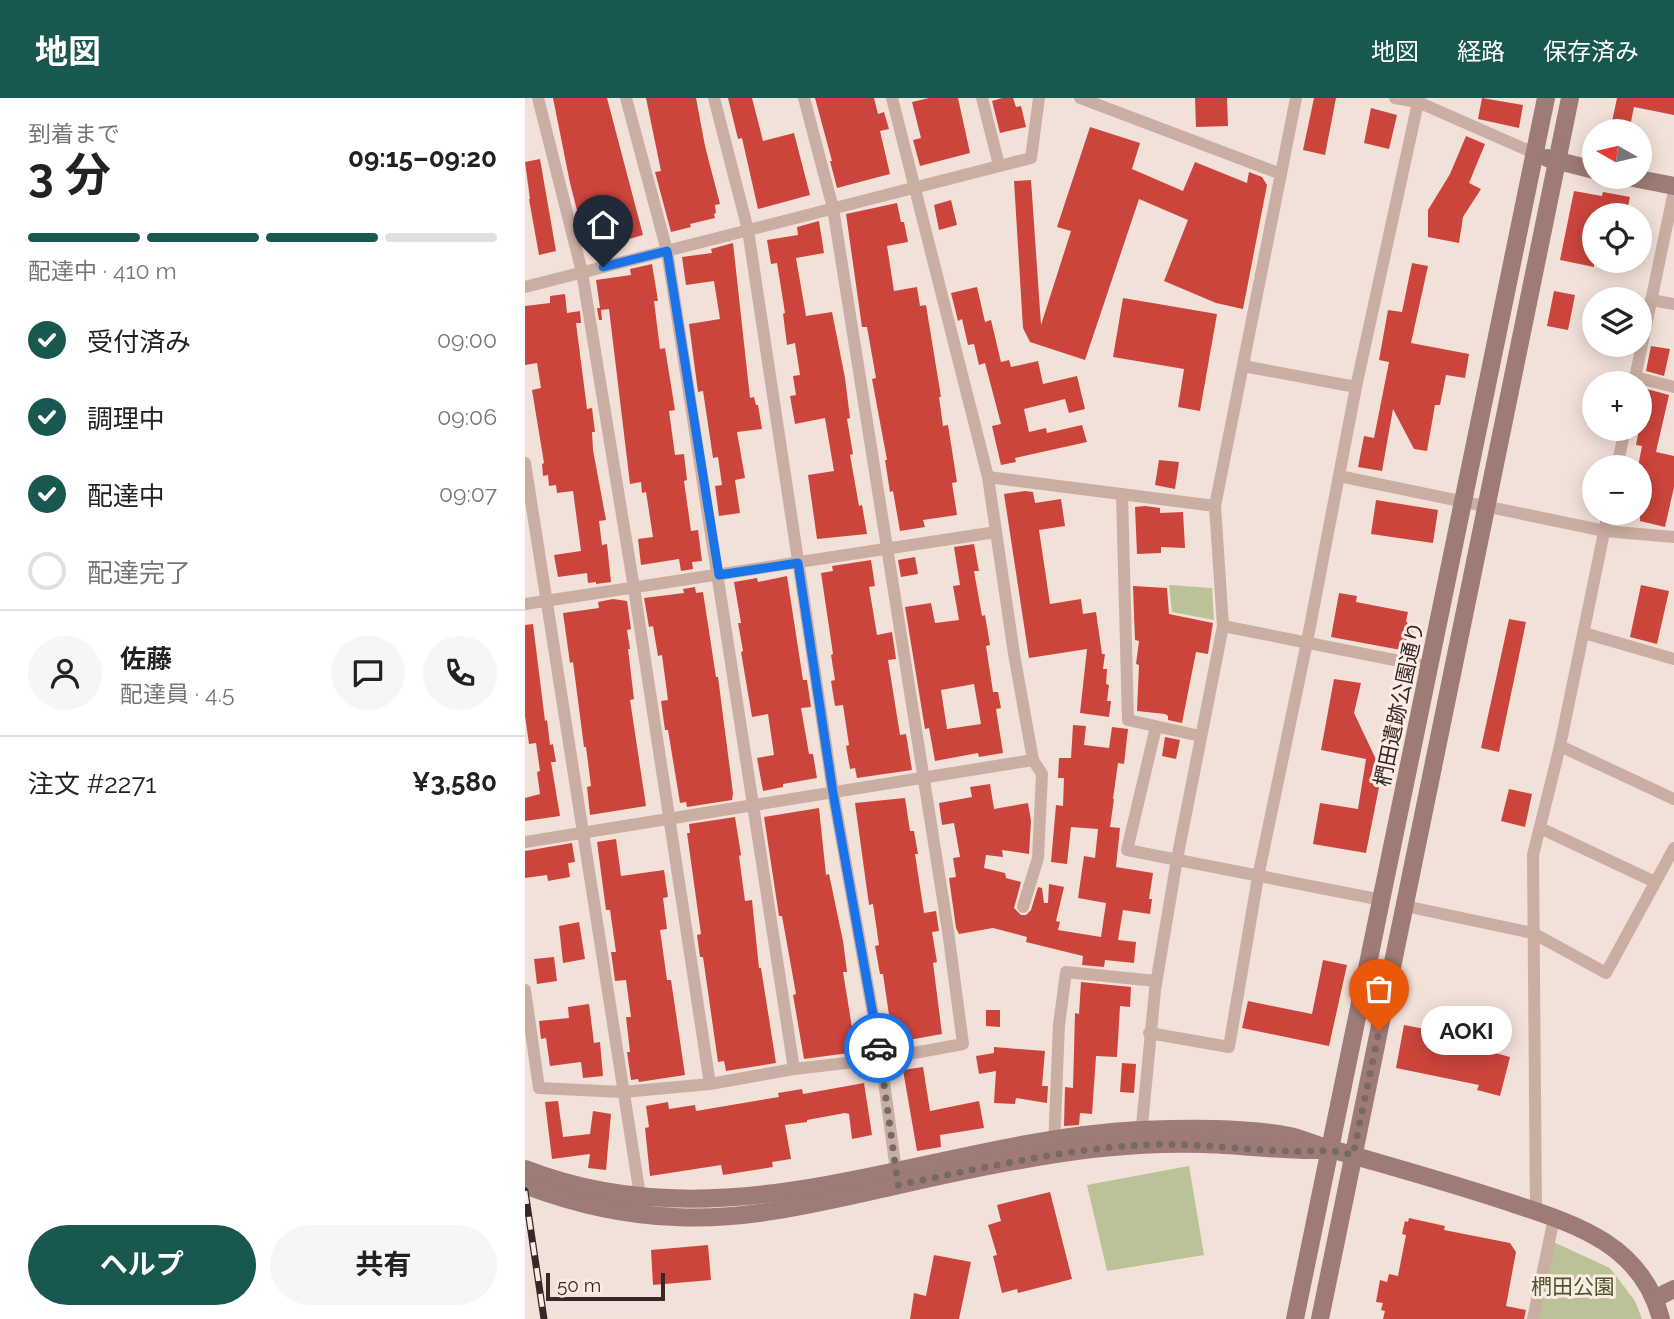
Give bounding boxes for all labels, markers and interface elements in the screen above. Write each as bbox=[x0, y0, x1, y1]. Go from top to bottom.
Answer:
text: 地図 bbox=[35, 32, 101, 71]
text: 地図 bbox=[1371, 37, 1419, 66]
text: 経路 bbox=[1457, 37, 1505, 66]
text: 保存済み bbox=[1543, 37, 1639, 66]
north arrow bbox=[1582, 119, 1652, 189]
map controls bbox=[1582, 119, 1652, 525]
text: 到着まで bbox=[28, 120, 120, 147]
text: 09:15–09:20 bbox=[348, 143, 497, 173]
text: 3 分 bbox=[28, 148, 111, 202]
pin bbox=[573, 195, 633, 267]
button: locate bbox=[1582, 203, 1652, 273]
icon: home bbox=[584, 206, 622, 244]
text: 配達中 · 410 m bbox=[28, 257, 177, 284]
button: layers bbox=[1582, 287, 1652, 357]
icon: check bbox=[28, 321, 66, 359]
text: 09:00 bbox=[437, 326, 497, 353]
text: 受付済み bbox=[87, 327, 191, 357]
button: + bbox=[1582, 371, 1652, 441]
icon: check bbox=[28, 398, 66, 436]
text: 09:06 bbox=[437, 403, 497, 430]
text: 調理中 bbox=[87, 404, 165, 434]
button: − bbox=[1582, 455, 1652, 525]
icon: check bbox=[28, 475, 66, 513]
text: 09:07 bbox=[439, 480, 497, 507]
text: 配達中 bbox=[87, 481, 165, 511]
text: 配達完了 bbox=[87, 558, 191, 588]
street label: 椚田遺跡公園通り bbox=[1369, 619, 1429, 789]
button: person bbox=[28, 636, 102, 710]
button: chat bbox=[331, 636, 405, 710]
button: phone bbox=[423, 636, 497, 710]
text: 佐藤 bbox=[120, 644, 172, 674]
text: 配達員 · 4.5 bbox=[120, 680, 235, 707]
text: ¥3,580 bbox=[412, 767, 497, 797]
text: 注文 #2271 bbox=[28, 769, 156, 799]
pin bbox=[1349, 959, 1409, 1031]
icon: bag bbox=[1360, 970, 1398, 1008]
callout: AOKI bbox=[1421, 1006, 1512, 1056]
courier bbox=[844, 1013, 914, 1083]
text: AOKI bbox=[1439, 1017, 1494, 1044]
icon: car bbox=[860, 1029, 898, 1067]
button: ヘルプ bbox=[28, 1225, 256, 1305]
button: 共有 bbox=[270, 1225, 497, 1305]
scale bar bbox=[546, 1270, 665, 1302]
text: 50 m bbox=[557, 1274, 601, 1296]
park label: 椚田公園 bbox=[1531, 1274, 1615, 1299]

